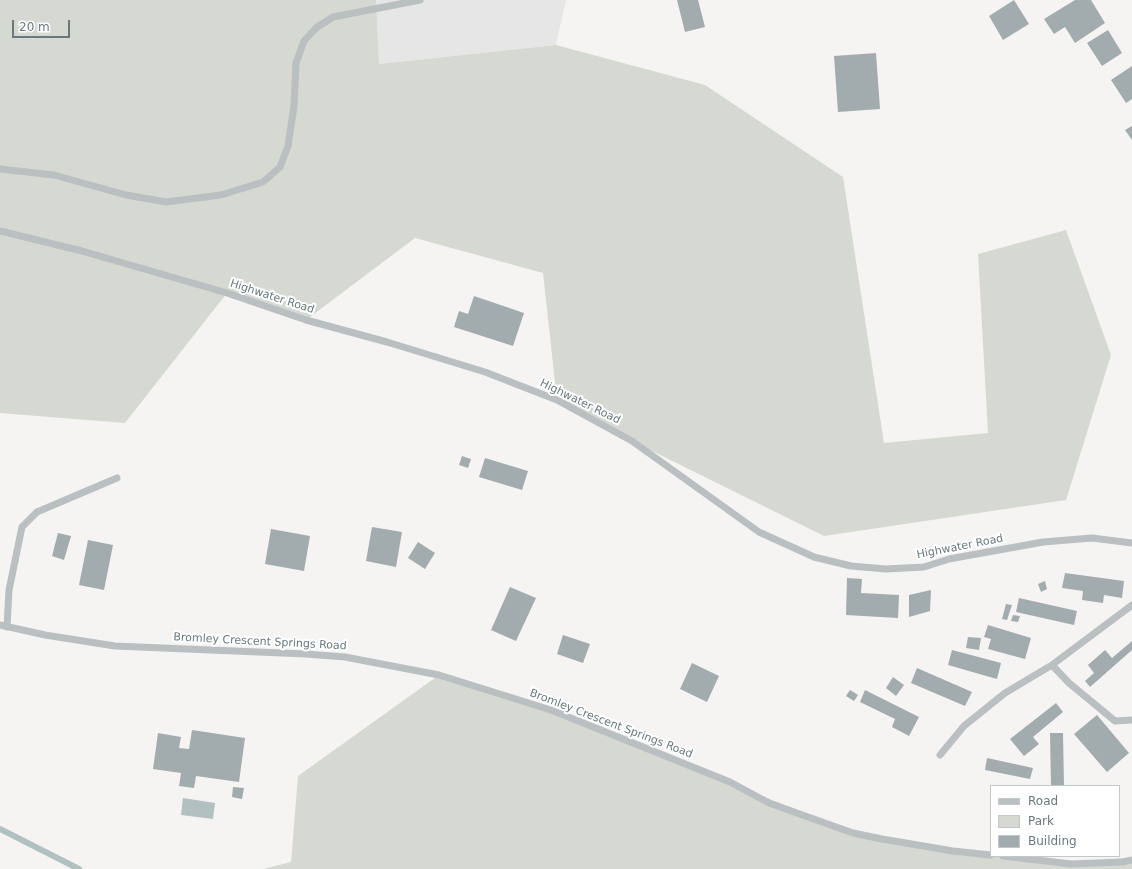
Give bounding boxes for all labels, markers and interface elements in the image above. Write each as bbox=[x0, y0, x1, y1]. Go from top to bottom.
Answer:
scale bar bbox=[14, 12, 72, 38]
text: 20 m bbox=[19, 20, 50, 34]
street label: Highwater Road bbox=[228, 277, 316, 317]
street label: Highwater Road bbox=[538, 377, 622, 427]
street label: Highwater Road bbox=[916, 532, 1004, 562]
street label: Bromley Crescent Springs Road bbox=[173, 631, 347, 653]
street label: Bromley Crescent Springs Road bbox=[528, 687, 694, 761]
legend bbox=[990, 785, 1120, 857]
text: Road bbox=[1028, 794, 1058, 808]
text: Park bbox=[1028, 814, 1054, 828]
text: Building bbox=[1028, 834, 1077, 848]

